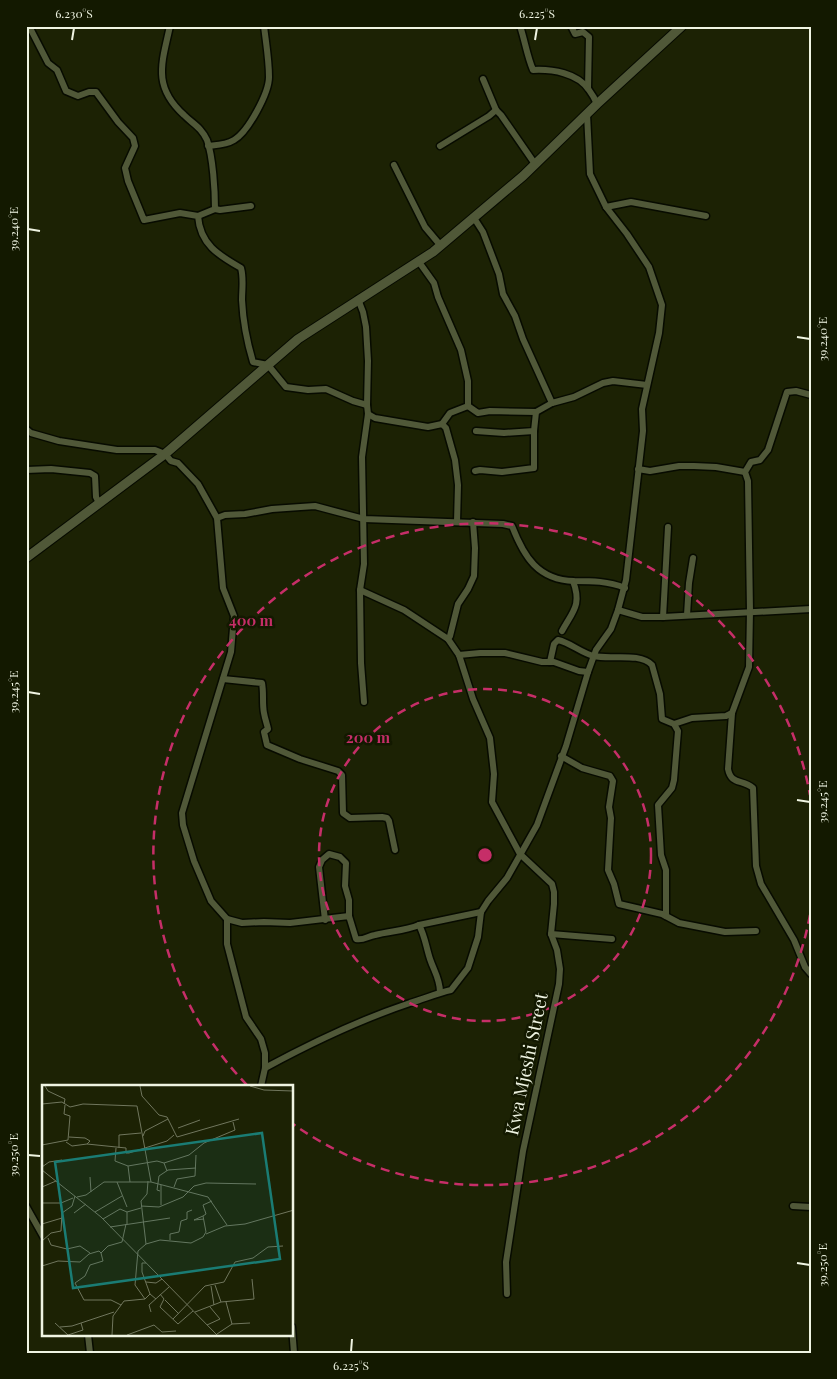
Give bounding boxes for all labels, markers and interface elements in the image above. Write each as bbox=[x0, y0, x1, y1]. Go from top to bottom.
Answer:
text: 6.230°S bbox=[55, 5, 93, 21]
text: 6.225°S bbox=[519, 5, 555, 21]
text: 39.240°E bbox=[5, 207, 21, 251]
text: 39.240°E bbox=[814, 317, 830, 361]
text: 400 m bbox=[229, 610, 274, 630]
text: 39.245°E bbox=[5, 671, 21, 713]
text: 200 m bbox=[346, 727, 391, 747]
text: 39.245°E bbox=[814, 781, 830, 823]
centre of rings bbox=[476, 846, 494, 864]
street label: Kwa Mjeshi Street bbox=[499, 990, 553, 1137]
inset map bbox=[42, 1085, 294, 1336]
text: 39.250°E bbox=[5, 1133, 21, 1177]
text: 39.250°E bbox=[814, 1243, 830, 1287]
text: 6.225°S bbox=[333, 1357, 369, 1373]

